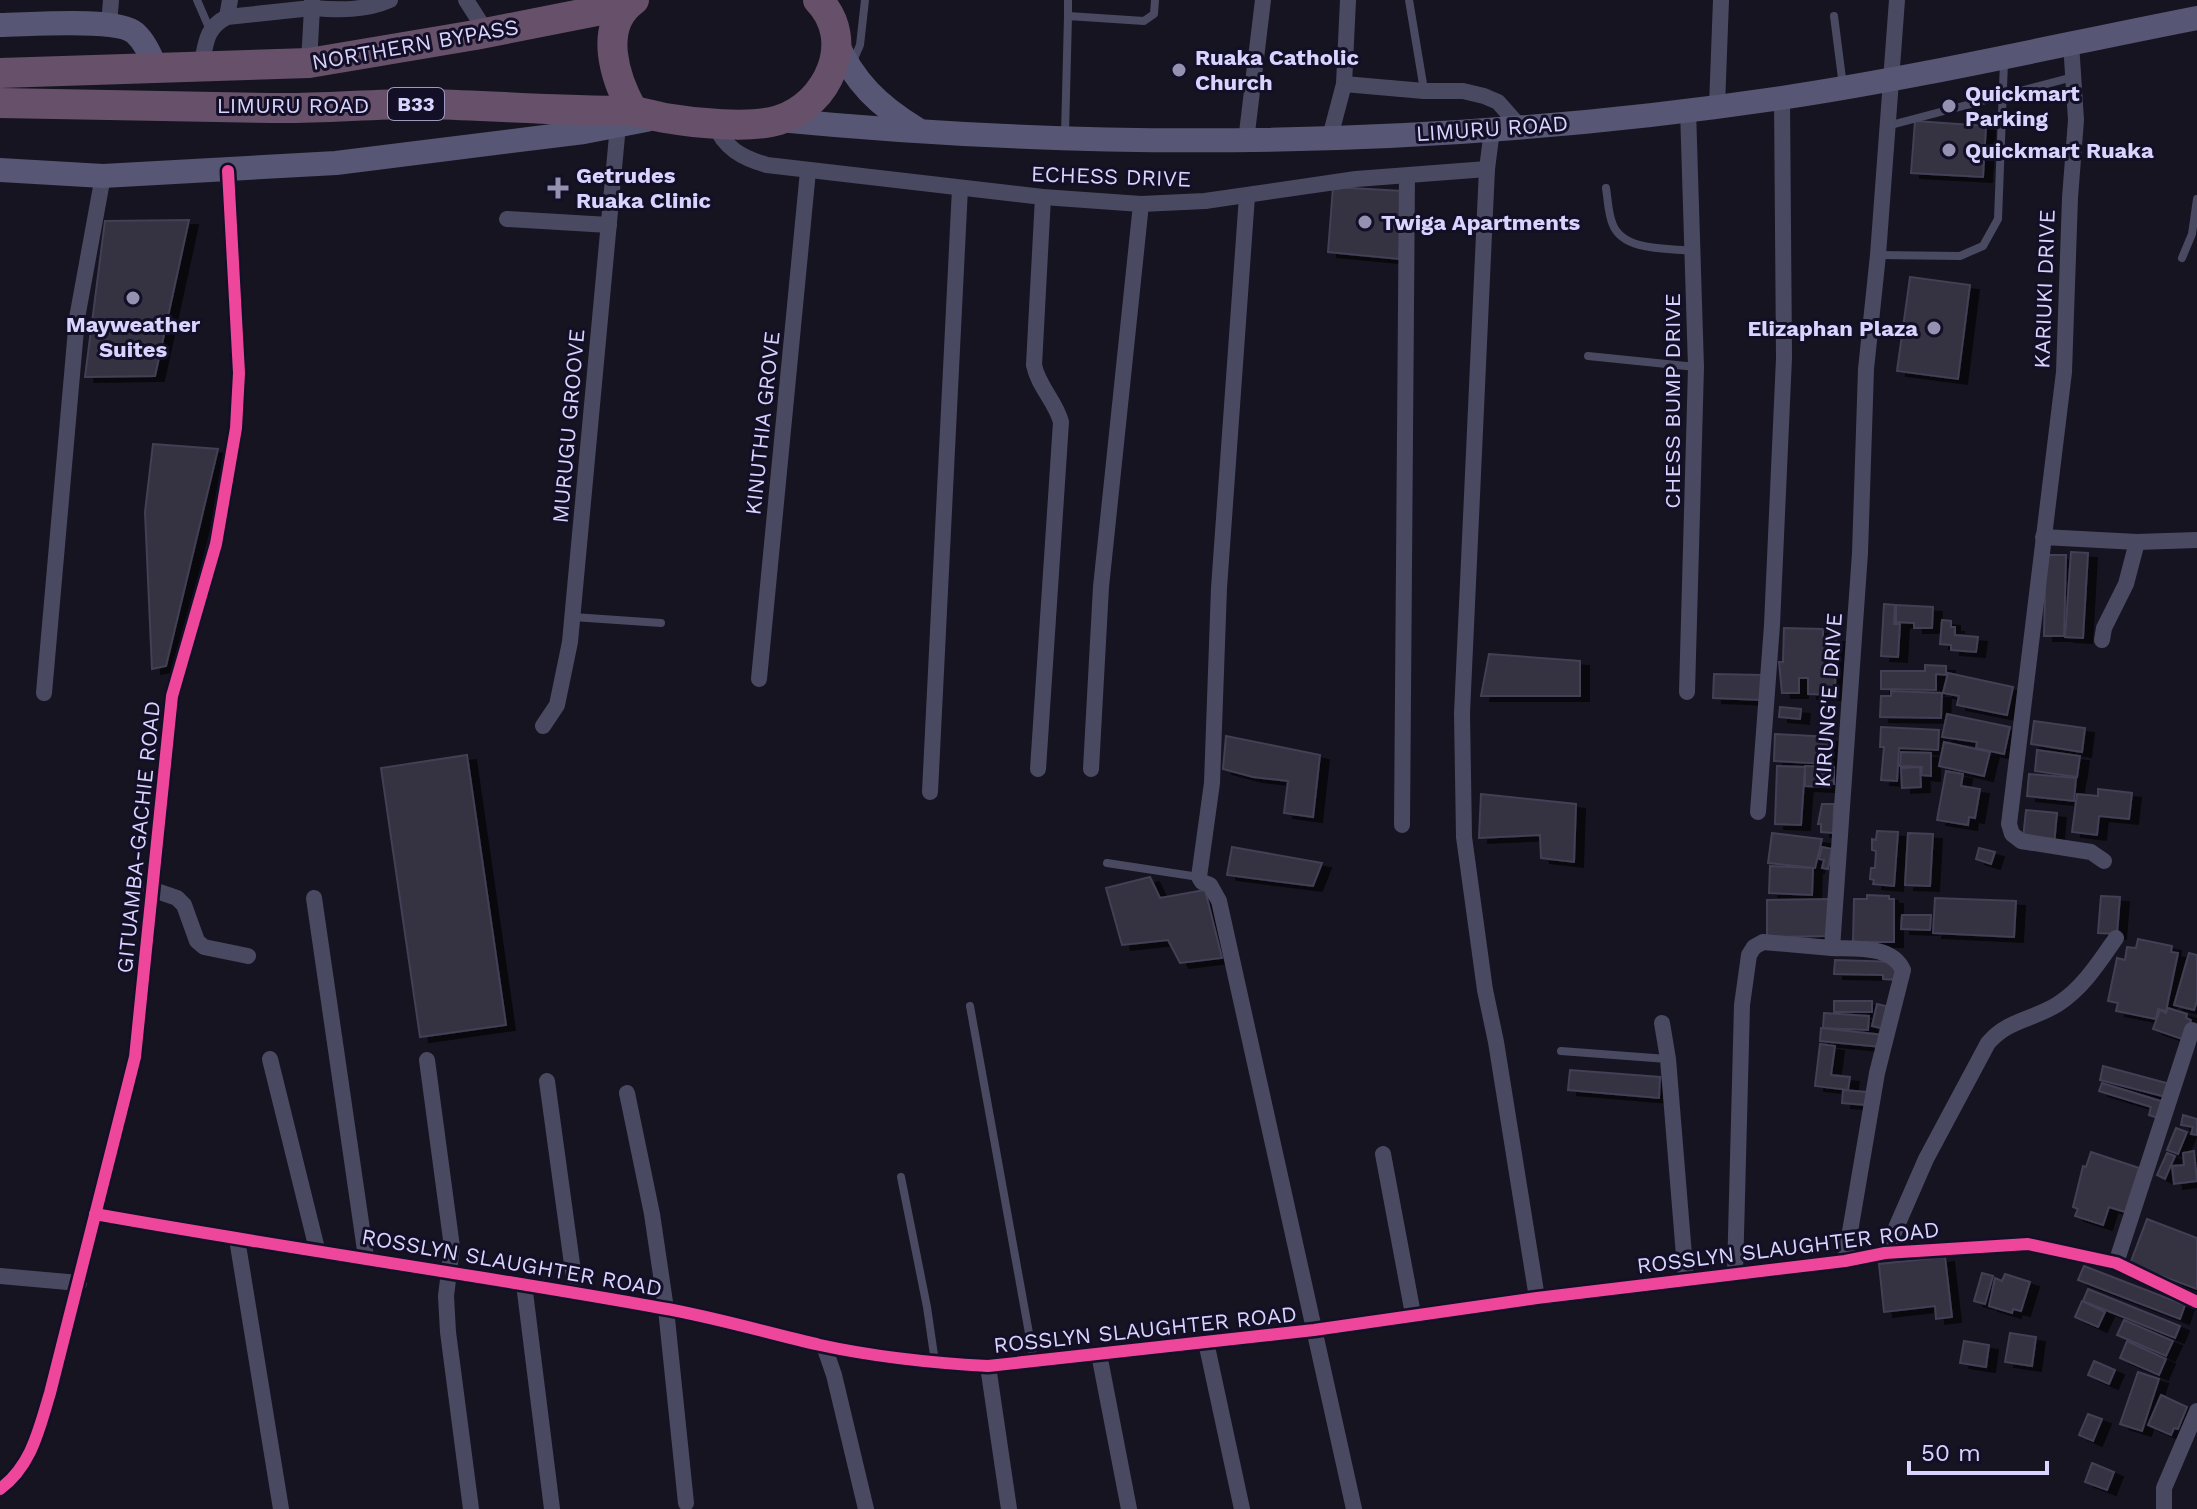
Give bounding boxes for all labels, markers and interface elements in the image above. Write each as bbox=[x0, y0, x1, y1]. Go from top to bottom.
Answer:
street label: NORTHERN BYPASS bbox=[310, 14, 520, 75]
place label: Ruaka Catholic Church bbox=[1195, 45, 1359, 95]
marker: Ruaka Catholic Church bbox=[1170, 61, 1188, 79]
place label: Quickmart Parking bbox=[1965, 81, 2080, 131]
road number: B33 bbox=[388, 88, 444, 120]
street label: LIMURU ROAD bbox=[217, 93, 369, 118]
marker: Quickmart Parking bbox=[1940, 97, 1958, 115]
street label: LIMURU ROAD bbox=[1415, 111, 1569, 146]
place label: Quickmart Ruaka bbox=[1965, 138, 2154, 163]
marker: Quickmart Ruaka bbox=[1940, 141, 1958, 159]
street label: ECHESS DRIVE bbox=[1031, 161, 1191, 192]
place label: Getrudes Ruaka Clinic bbox=[576, 163, 711, 213]
marker: Getrudes Ruaka Clinic bbox=[547, 177, 569, 199]
street label: KARIUKI DRIVE bbox=[2029, 209, 2060, 369]
place label: Twiga Apartments bbox=[1381, 210, 1580, 235]
marker: Twiga Apartments bbox=[1356, 213, 1374, 231]
marker: Mayweather Suites bbox=[124, 289, 142, 307]
street label: CHESS BUMP DRIVE bbox=[1660, 293, 1685, 509]
place label: Mayweather Suites bbox=[66, 312, 201, 362]
place label: Elizaphan Plaza bbox=[1747, 316, 1918, 341]
marker: Elizaphan Plaza bbox=[1925, 319, 1943, 337]
street label: MURUGU GROOVE bbox=[548, 328, 589, 524]
street label: KINUTHIA GROVE bbox=[740, 330, 785, 516]
street label: KIRUNG'E DRIVE bbox=[1810, 612, 1847, 788]
street label: GITUAMBA-GACHIE ROAD bbox=[112, 700, 165, 974]
street label: ROSSLYN SLAUGHTER ROAD bbox=[1635, 1217, 1941, 1278]
street label: ROSSLYN SLAUGHTER ROAD bbox=[360, 1224, 664, 1301]
street label: ROSSLYN SLAUGHTER ROAD bbox=[992, 1301, 1298, 1358]
scale bar bbox=[1909, 1425, 2047, 1475]
text: 50 m bbox=[1921, 1439, 1981, 1467]

